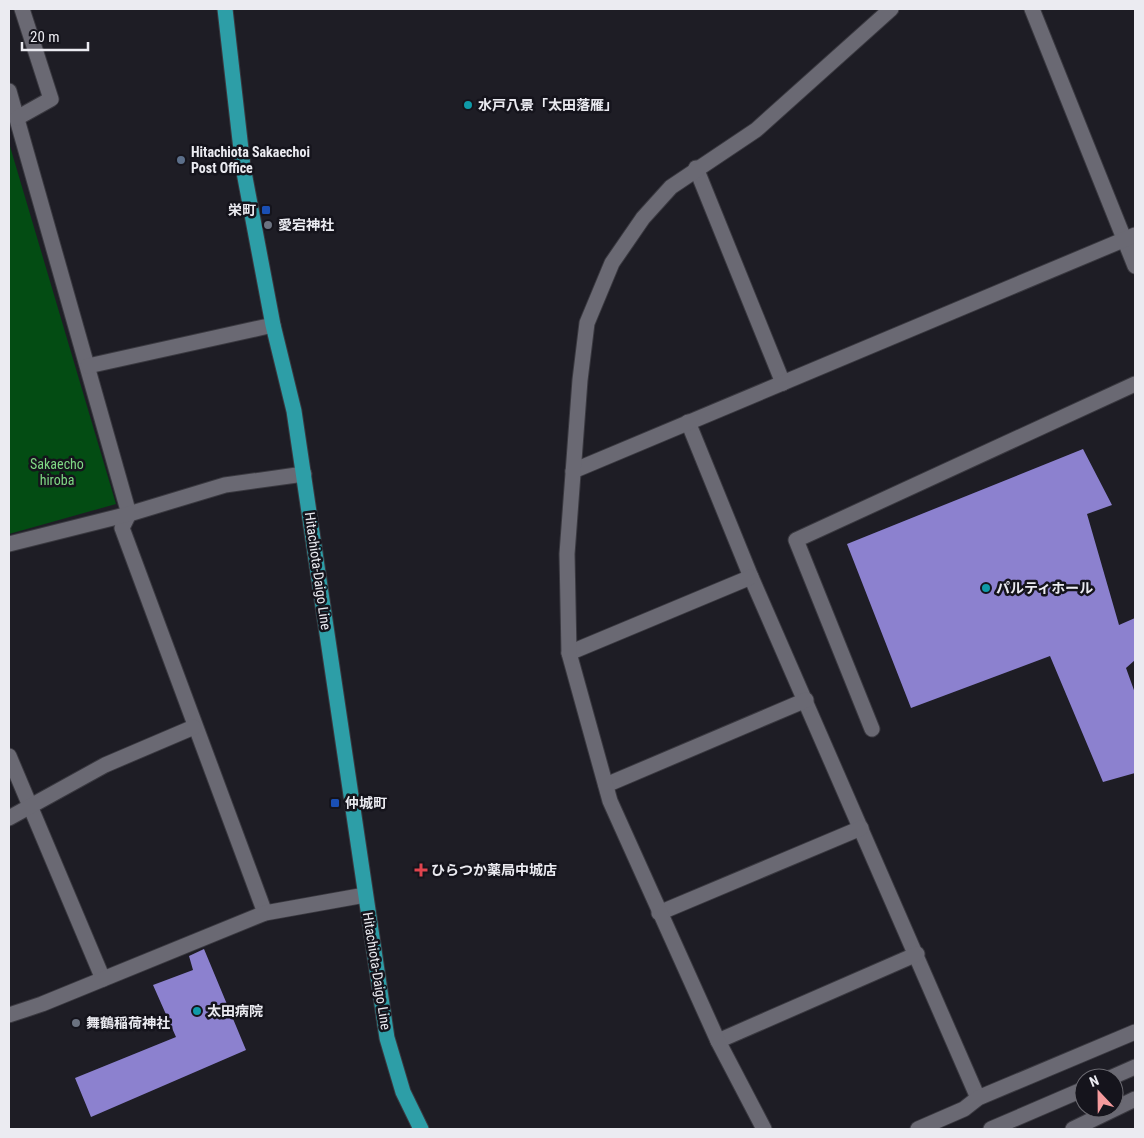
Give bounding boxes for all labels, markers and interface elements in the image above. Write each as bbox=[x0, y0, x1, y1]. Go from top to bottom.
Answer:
scale bar bbox=[22, 20, 89, 52]
text: 20 m bbox=[30, 28, 60, 46]
place label: 水戸八景「太田落雁」 bbox=[478, 97, 618, 113]
marker: 水戸八景「太田落雁」 bbox=[462, 99, 474, 111]
place label: Hitachiota Sakaechoi Post Office bbox=[191, 144, 310, 176]
marker: Hitachiota Sakaechoi Post Office bbox=[175, 154, 187, 166]
place label: 栄町 bbox=[228, 202, 256, 218]
marker: 栄町 bbox=[260, 204, 272, 216]
place label: 愛宕神社 bbox=[278, 217, 334, 233]
marker: 愛宕神社 bbox=[262, 219, 274, 231]
park label: Sakaecho hiroba bbox=[30, 456, 84, 488]
street label: Hitachiota-Daigo Line bbox=[302, 511, 334, 631]
place label: パルティホール bbox=[996, 580, 1093, 596]
marker: パルティホール bbox=[980, 582, 992, 594]
place label: 仲城町 bbox=[345, 795, 387, 811]
marker: 仲城町 bbox=[329, 797, 341, 809]
place label: ひらつか薬局中城店 bbox=[431, 862, 557, 878]
marker: ひらつか薬局中城店 bbox=[415, 864, 427, 876]
street label: Hitachiota-Daigo Line bbox=[360, 911, 394, 1031]
place label: 太田病院 bbox=[207, 1003, 263, 1019]
marker: 太田病院 bbox=[191, 1005, 203, 1017]
place label: 舞鶴稲荷神社 bbox=[86, 1015, 170, 1031]
marker: 舞鶴稲荷神社 bbox=[70, 1017, 82, 1029]
north arrow bbox=[1074, 1068, 1124, 1118]
text: N bbox=[1087, 1072, 1101, 1090]

